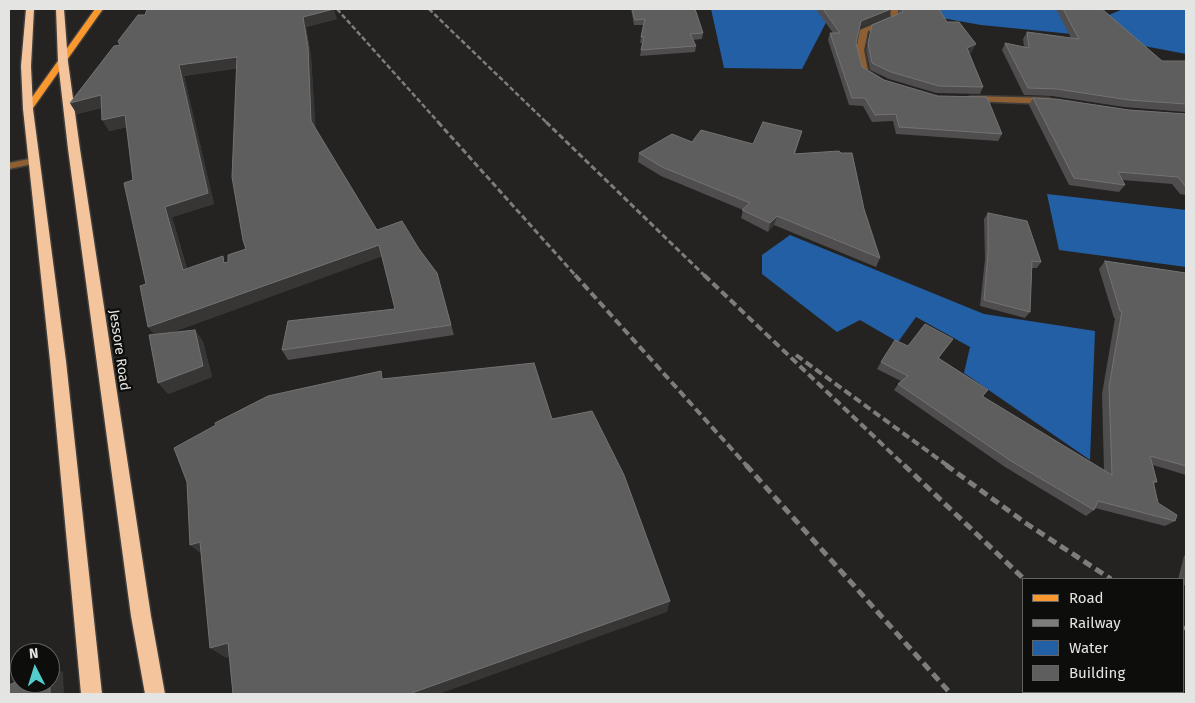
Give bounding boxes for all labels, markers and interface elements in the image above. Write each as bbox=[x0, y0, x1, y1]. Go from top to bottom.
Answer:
street label: Jessore Road bbox=[105, 308, 133, 392]
legend bbox=[1022, 578, 1185, 693]
text: Road bbox=[1069, 589, 1104, 607]
text: Railway bbox=[1069, 614, 1121, 632]
text: Water bbox=[1069, 639, 1108, 657]
north arrow bbox=[10, 643, 60, 693]
text: N bbox=[28, 645, 39, 662]
text: Building bbox=[1069, 664, 1125, 682]

